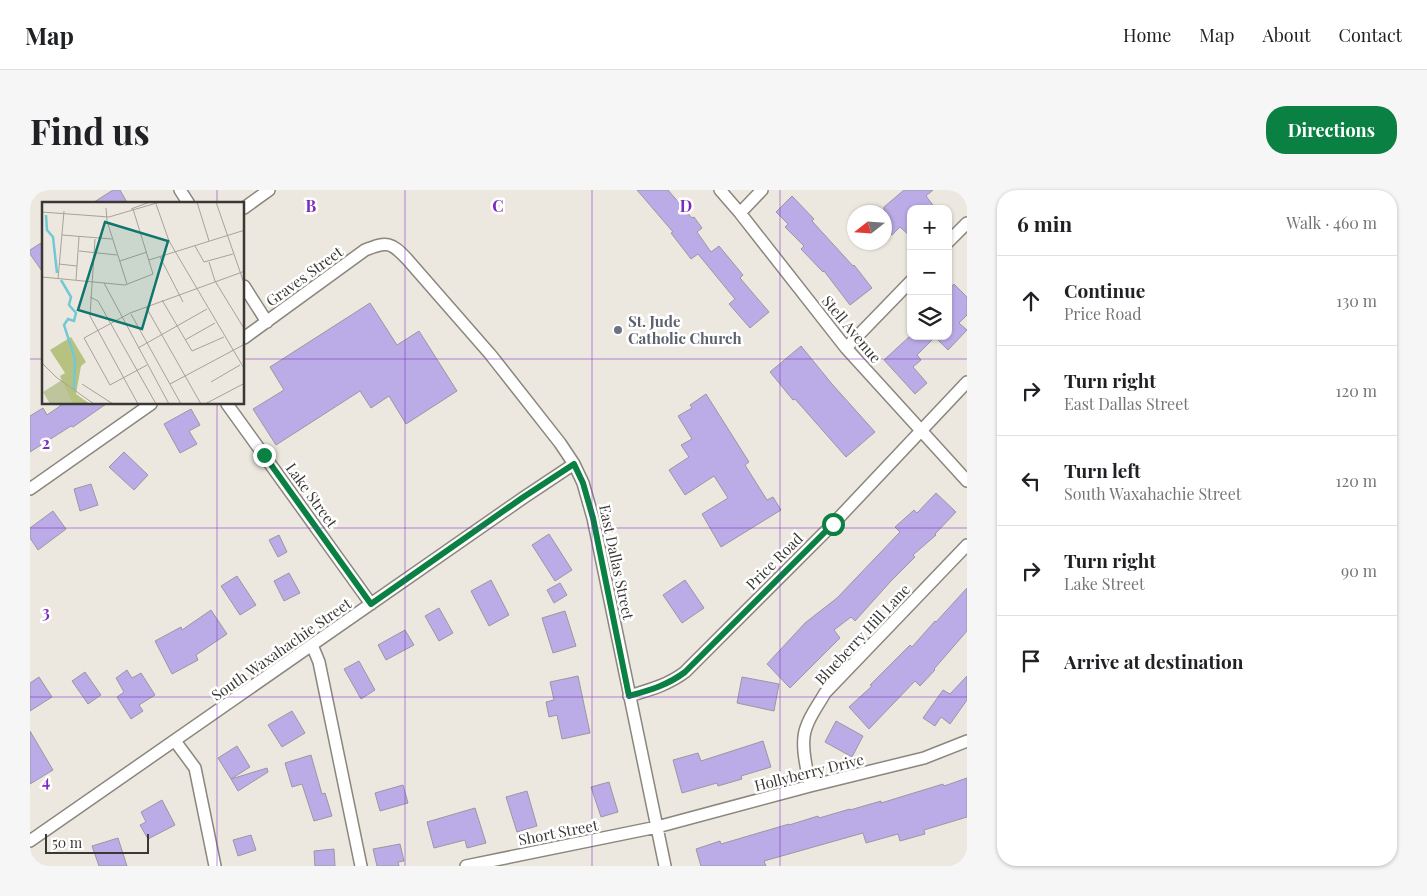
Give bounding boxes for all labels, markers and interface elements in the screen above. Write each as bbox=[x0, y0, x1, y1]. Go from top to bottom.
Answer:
text: Map bbox=[25, 19, 74, 51]
text: Home bbox=[1123, 23, 1171, 47]
text: Map bbox=[1199, 23, 1234, 47]
text: About bbox=[1262, 23, 1311, 47]
text: Contact bbox=[1339, 23, 1402, 47]
button: Directions bbox=[1266, 106, 1397, 154]
text: Find us bbox=[30, 107, 150, 154]
text: B bbox=[306, 195, 317, 216]
text: C bbox=[492, 195, 504, 216]
text: D bbox=[680, 195, 692, 216]
inset map bbox=[42, 202, 245, 405]
north arrow bbox=[847, 205, 892, 250]
map controls bbox=[907, 205, 952, 340]
button: + bbox=[907, 205, 952, 250]
text: 6 min bbox=[1017, 209, 1072, 237]
text: Walk · 460 m bbox=[1286, 212, 1377, 233]
street label: Graves Street bbox=[262, 241, 347, 311]
button: − bbox=[907, 250, 952, 295]
text: Continue bbox=[1064, 277, 1145, 303]
icon: ahead bbox=[1017, 287, 1045, 315]
text: 130 m bbox=[1336, 290, 1377, 311]
street label: Stell Avenue bbox=[818, 291, 886, 367]
button: layers bbox=[907, 295, 952, 340]
text: Price Road bbox=[1064, 303, 1141, 324]
place label: St. Jude Catholic Church bbox=[628, 311, 742, 348]
marker: St. Jude Catholic Church bbox=[612, 324, 624, 336]
text: Turn right bbox=[1064, 367, 1156, 393]
icon: right bbox=[1017, 377, 1045, 405]
text: 120 m bbox=[1336, 380, 1377, 401]
text: East Dallas Street bbox=[1064, 393, 1189, 414]
text: 2 bbox=[42, 432, 50, 453]
route end bbox=[253, 444, 276, 467]
text: Turn left bbox=[1064, 457, 1141, 483]
street label: Lake Street bbox=[282, 458, 343, 532]
icon: left bbox=[1017, 467, 1045, 495]
text: 120 m bbox=[1336, 470, 1377, 491]
text: South Waxahachie Street bbox=[1064, 483, 1241, 504]
street label: East Dallas Street bbox=[595, 503, 639, 622]
route start bbox=[822, 513, 845, 536]
street label: Price Road bbox=[741, 528, 807, 594]
text: Turn right bbox=[1064, 547, 1156, 573]
icon: right bbox=[1017, 557, 1045, 585]
text: 90 m bbox=[1341, 560, 1377, 581]
text: Lake Street bbox=[1064, 573, 1145, 594]
street label: Blueberry Hill Lane bbox=[810, 579, 914, 689]
street label: South Waxahachie Street bbox=[207, 593, 355, 705]
text: 3 bbox=[42, 601, 50, 622]
icon: arrive bbox=[1017, 647, 1045, 675]
text: Arrive at destination bbox=[1064, 648, 1244, 674]
street label: Hollyberry Drive bbox=[752, 749, 866, 795]
text: 4 bbox=[42, 770, 50, 791]
street label: Short Street bbox=[516, 814, 600, 850]
scale bar bbox=[45, 831, 149, 854]
text: 50 m bbox=[52, 833, 82, 852]

